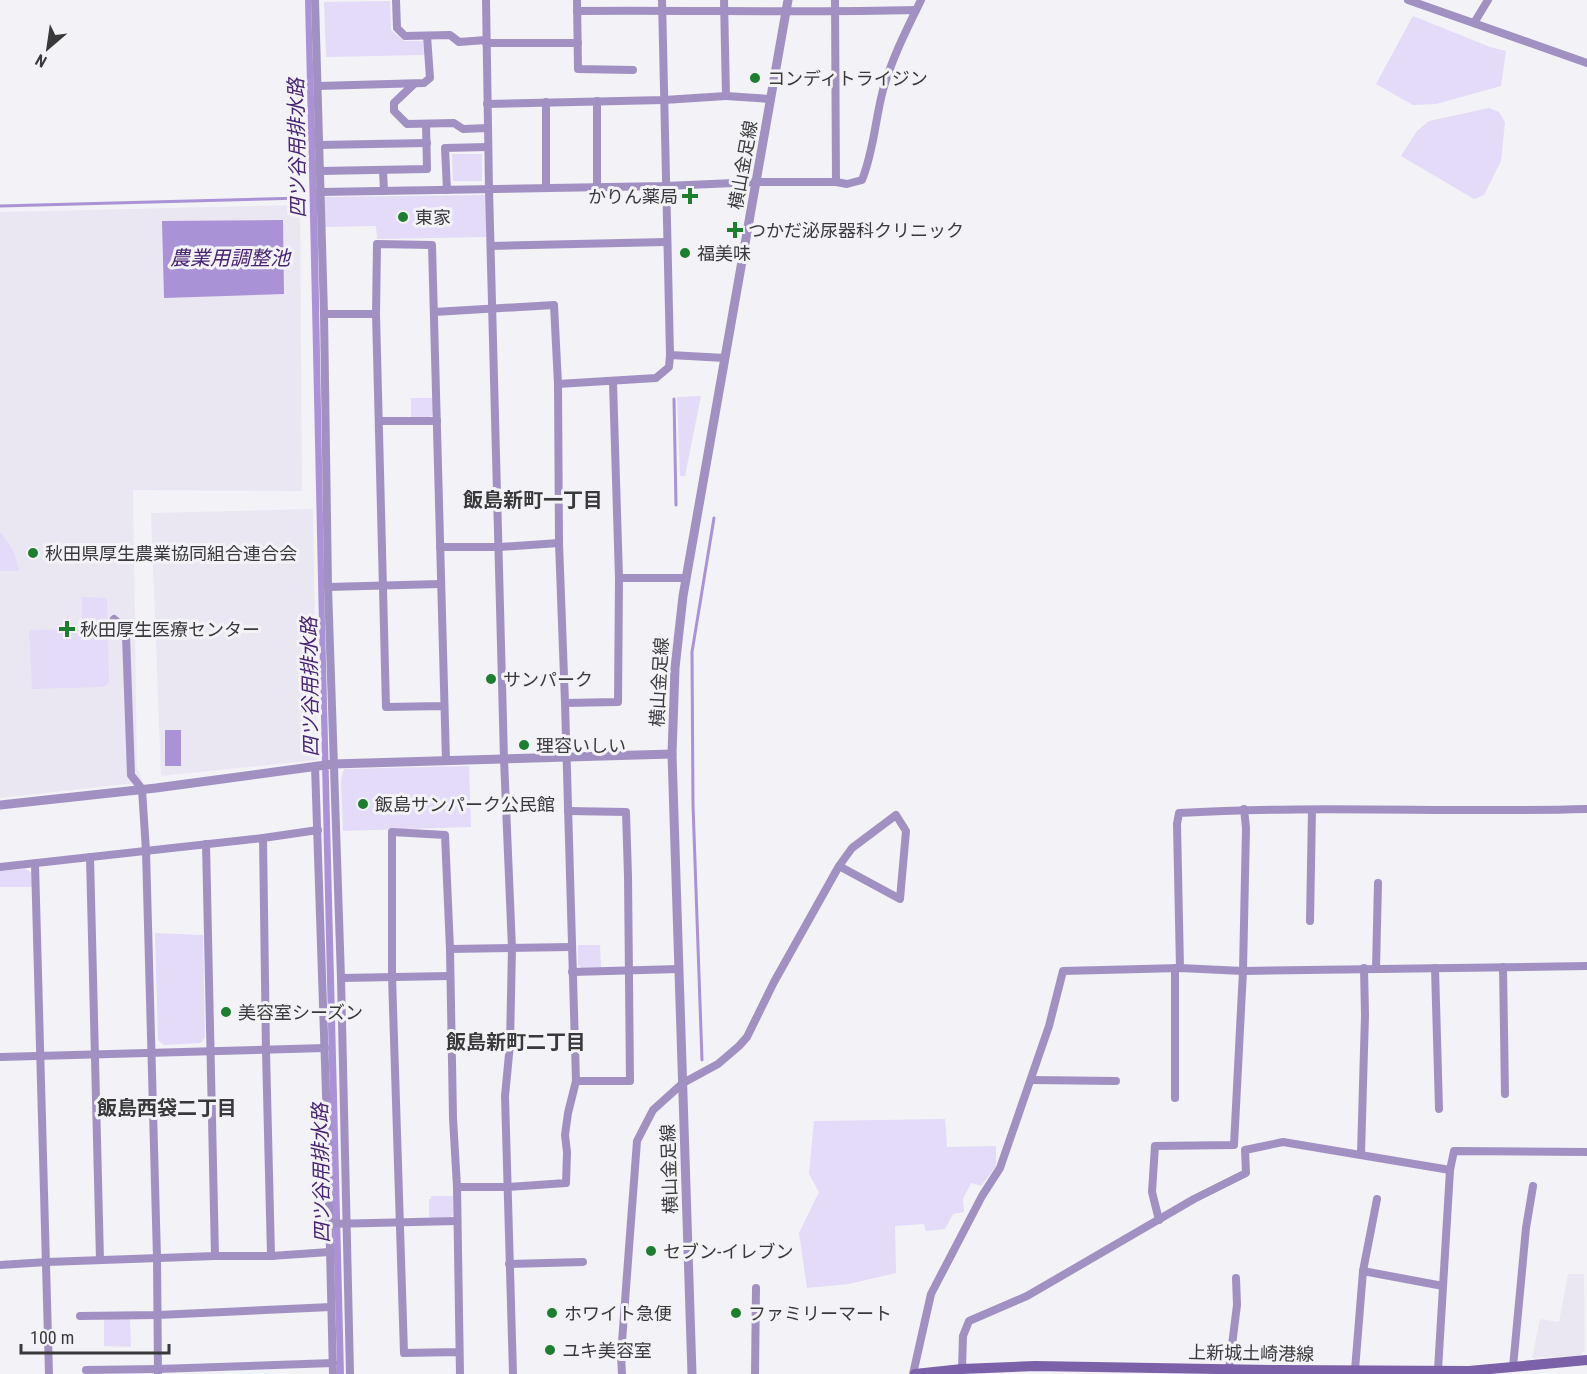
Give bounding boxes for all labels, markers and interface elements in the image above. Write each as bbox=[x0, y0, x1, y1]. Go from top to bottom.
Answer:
north arrow bbox=[18, 18, 78, 78]
text: N bbox=[32, 50, 50, 71]
place label: コンディトライジン bbox=[767, 68, 928, 89]
marker: コンディトライジン bbox=[748, 71, 762, 85]
water label: 四ツ谷用排水路 bbox=[284, 76, 310, 218]
street label: 横山金足線 bbox=[725, 119, 761, 211]
place label: かりん薬局 bbox=[588, 186, 678, 207]
marker: かりん薬局 bbox=[683, 189, 697, 203]
place label: 東家 bbox=[415, 207, 451, 228]
marker: 東家 bbox=[396, 210, 410, 224]
place label: つかだ泌尿器科クリニック bbox=[748, 220, 964, 241]
marker: つかだ泌尿器科クリニック bbox=[726, 221, 744, 239]
place label: 福美味 bbox=[697, 243, 751, 264]
water label: 農業用調整池 bbox=[170, 246, 292, 270]
marker: 福美味 bbox=[678, 246, 692, 260]
district label: 飯島新町一丁目 bbox=[463, 488, 603, 512]
place label: 秋田県厚生農業協同組合連合会 bbox=[45, 543, 297, 564]
marker: 秋田県厚生農業協同組合連合会 bbox=[26, 546, 40, 560]
water label: 四ツ谷用排水路 bbox=[297, 615, 323, 757]
place label: 秋田厚生医療センター bbox=[80, 619, 260, 640]
marker: 秋田厚生医療センター bbox=[58, 620, 76, 638]
street label: 横山金足線 bbox=[646, 637, 672, 727]
place label: サンパーク bbox=[503, 669, 593, 690]
marker: サンパーク bbox=[484, 672, 498, 686]
place label: 理容いしい bbox=[536, 735, 626, 756]
marker: 理容いしい bbox=[517, 738, 531, 752]
place label: 飯島サンパーク公民館 bbox=[375, 794, 555, 815]
marker: 飯島サンパーク公民館 bbox=[356, 797, 370, 811]
place label: 美容室シーズン bbox=[238, 1002, 363, 1023]
marker: 美容室シーズン bbox=[219, 1005, 233, 1019]
district label: 飯島新町二丁目 bbox=[446, 1030, 586, 1054]
district label: 飯島西袋二丁目 bbox=[97, 1096, 237, 1120]
water label: 四ツ谷用排水路 bbox=[308, 1101, 334, 1243]
street label: 横山金足線 bbox=[657, 1124, 681, 1214]
place label: セブン-イレブン bbox=[663, 1241, 793, 1262]
marker: セブン-イレブン bbox=[644, 1244, 658, 1258]
place label: ホワイト急便 bbox=[564, 1303, 672, 1324]
place label: ファミリーマート bbox=[748, 1303, 892, 1324]
marker: ホワイト急便 bbox=[545, 1306, 559, 1320]
marker: ファミリーマート bbox=[729, 1306, 743, 1320]
scale bar bbox=[21, 1317, 170, 1355]
text: 100 m bbox=[30, 1327, 74, 1348]
place label: ユキ美容室 bbox=[562, 1340, 652, 1361]
street label: 上新城土崎港線 bbox=[1188, 1341, 1314, 1365]
marker: ユキ美容室 bbox=[543, 1343, 557, 1357]

